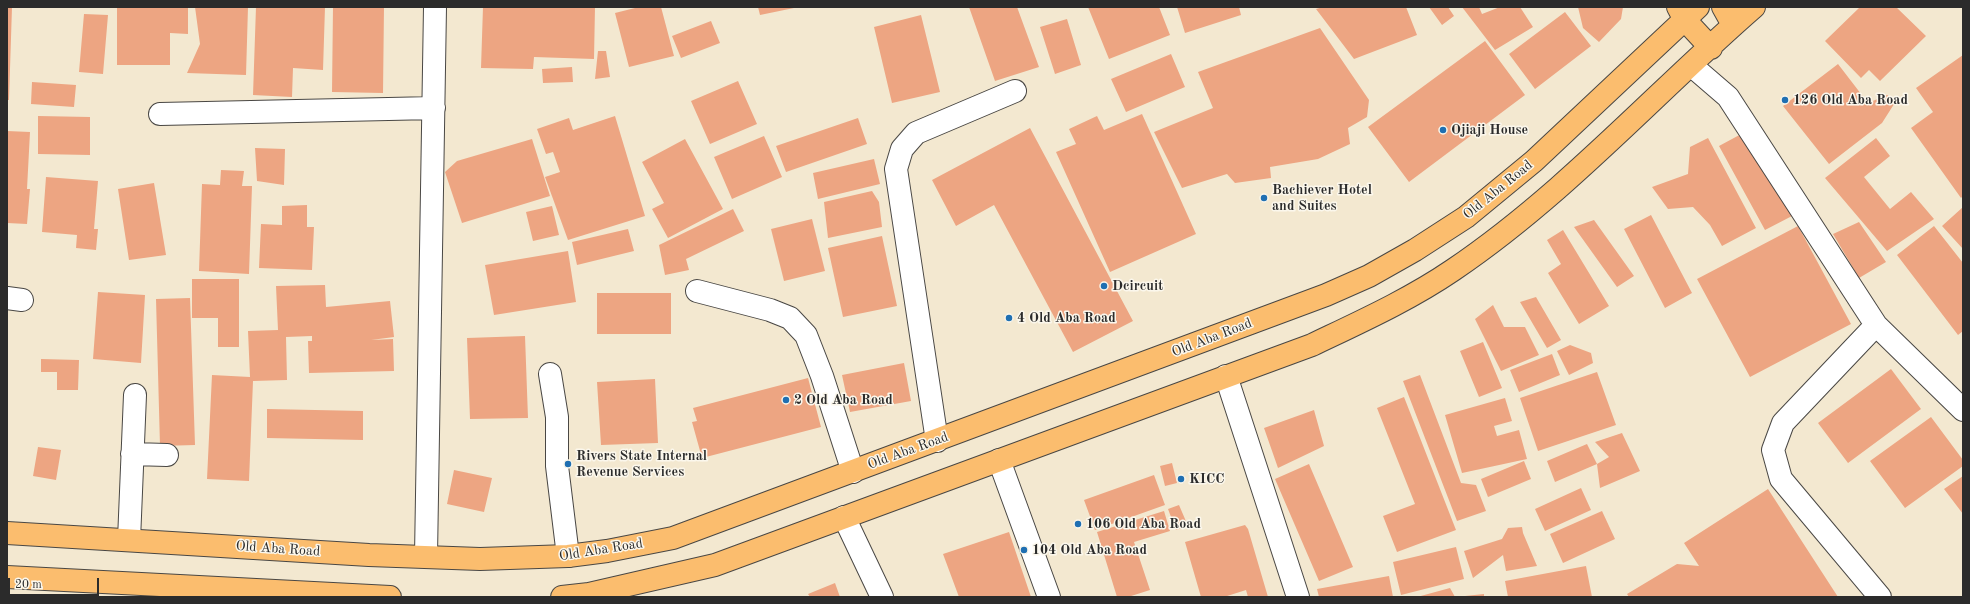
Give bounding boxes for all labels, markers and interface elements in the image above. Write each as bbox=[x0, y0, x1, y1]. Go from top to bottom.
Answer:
place label: 126 Old Aba Road bbox=[1793, 92, 1908, 108]
marker: 126 Old Aba Road bbox=[1780, 95, 1790, 105]
place label: Ojiaji House bbox=[1451, 122, 1528, 138]
marker: Ojiaji House bbox=[1438, 125, 1448, 135]
street label: Old Aba Road bbox=[1460, 157, 1536, 223]
place label: Bachiever Hotel and Suites bbox=[1272, 182, 1372, 214]
marker: Bachiever Hotel and Suites bbox=[1259, 193, 1269, 203]
place label: Dcircuit bbox=[1112, 278, 1163, 294]
marker: Dcircuit bbox=[1099, 281, 1109, 291]
place label: 4 Old Aba Road bbox=[1017, 310, 1116, 326]
marker: 4 Old Aba Road bbox=[1004, 313, 1014, 323]
street label: Old Aba Road bbox=[1169, 315, 1255, 361]
place label: 2 Old Aba Road bbox=[794, 392, 893, 408]
marker: 2 Old Aba Road bbox=[781, 395, 791, 405]
street label: Old Aba Road bbox=[865, 429, 951, 473]
place label: Rivers State Internal Revenue Services bbox=[576, 448, 707, 480]
marker: Rivers State Internal Revenue Services bbox=[563, 459, 573, 469]
place label: KICC bbox=[1189, 471, 1224, 487]
marker: KICC bbox=[1176, 474, 1186, 484]
place label: 106 Old Aba Road bbox=[1086, 516, 1201, 532]
marker: 106 Old Aba Road bbox=[1073, 519, 1083, 529]
street label: Old Aba Road bbox=[558, 535, 644, 565]
street label: Old Aba Road bbox=[235, 538, 321, 560]
place label: 104 Old Aba Road bbox=[1032, 542, 1147, 558]
marker: 104 Old Aba Road bbox=[1019, 545, 1029, 555]
scale bar bbox=[10, 570, 101, 596]
text: 20 m bbox=[15, 579, 42, 591]

